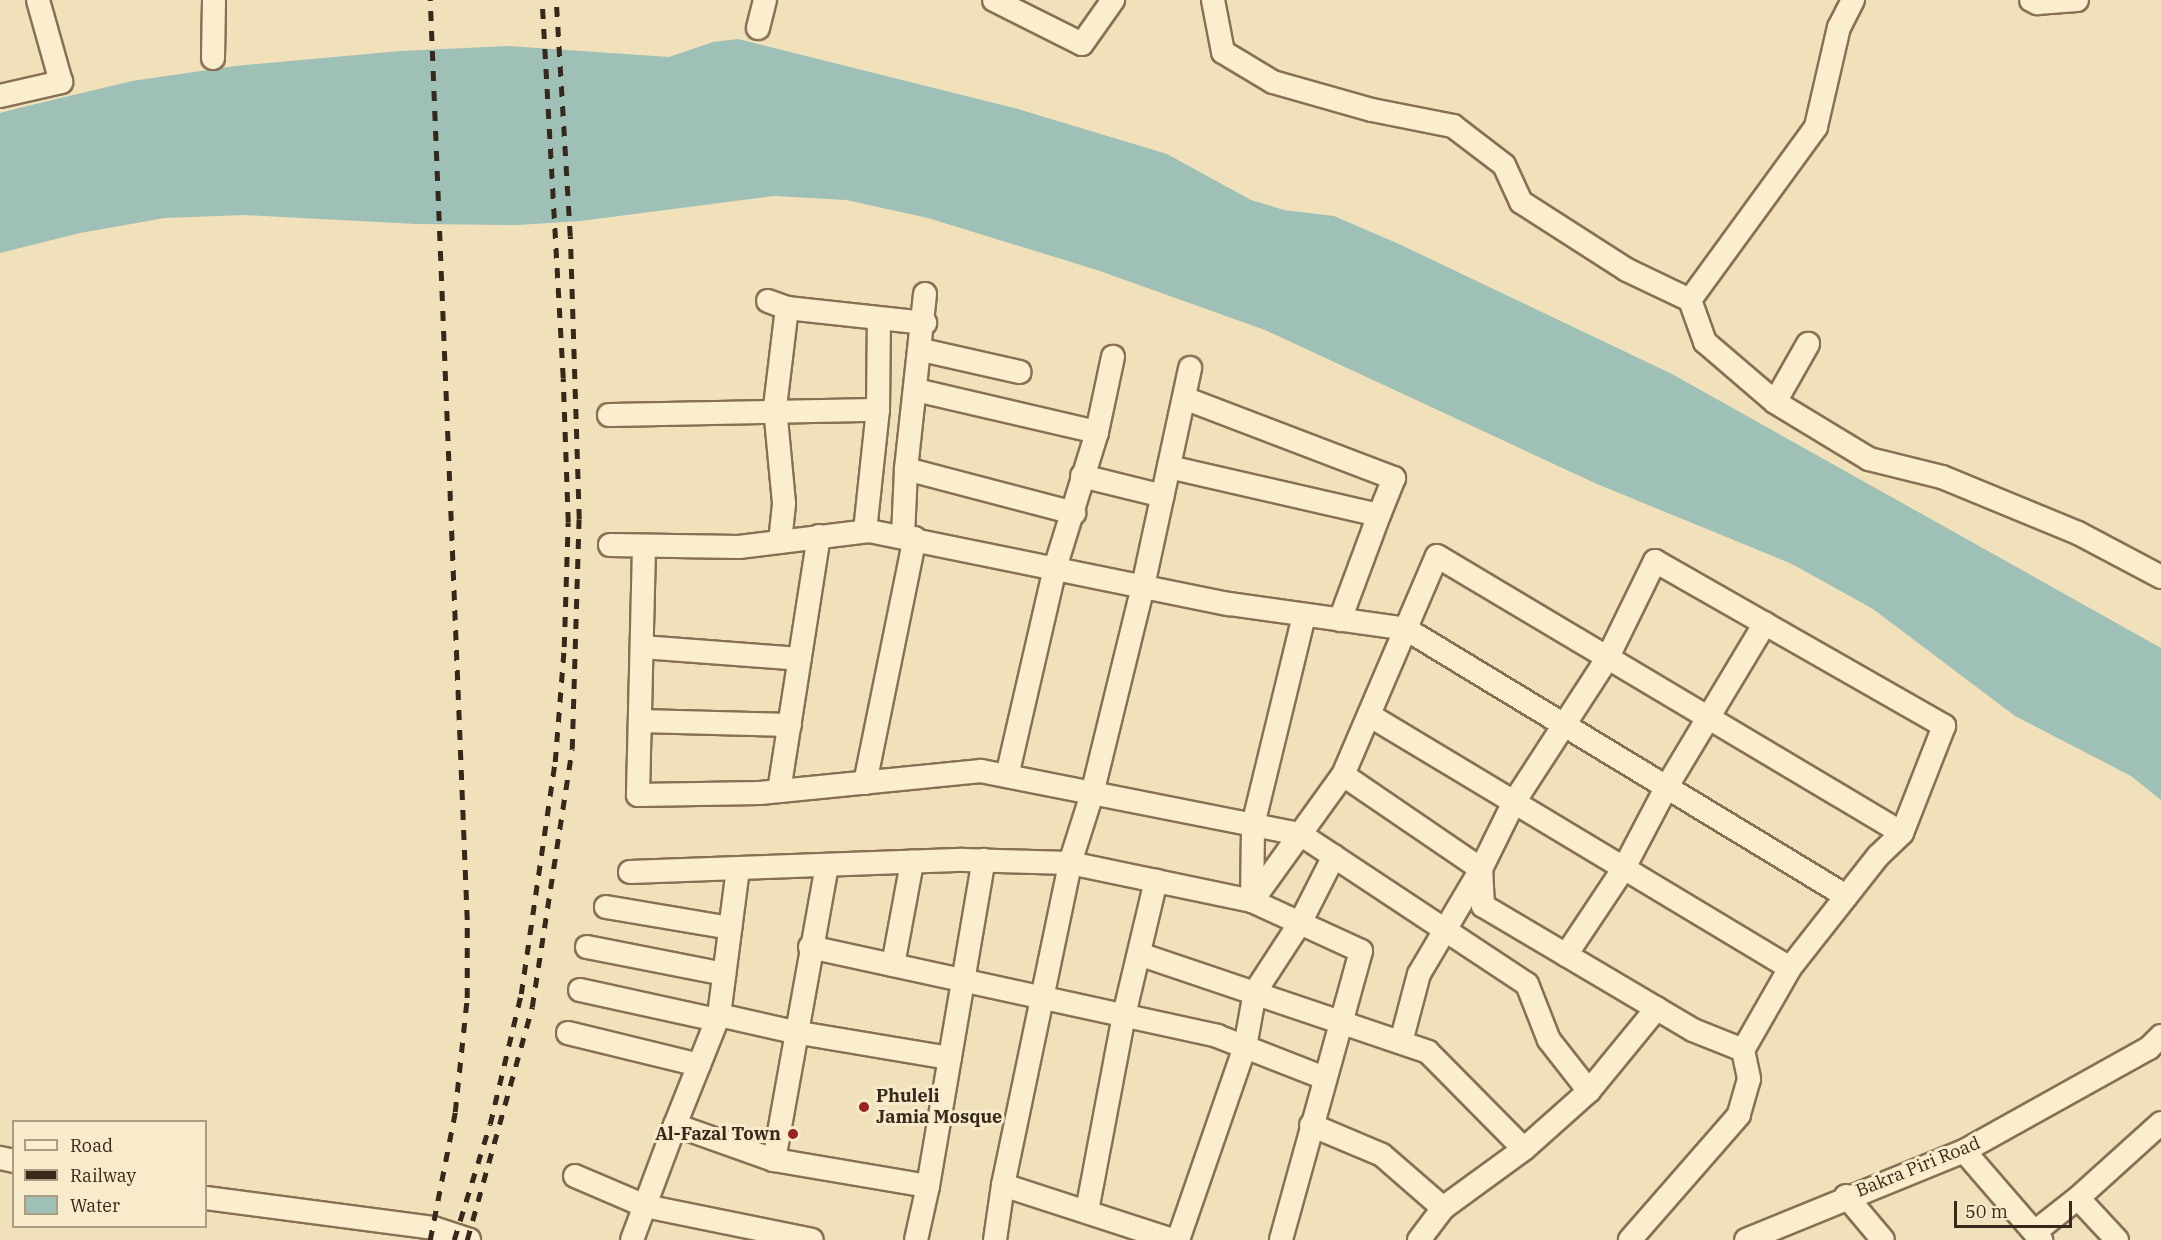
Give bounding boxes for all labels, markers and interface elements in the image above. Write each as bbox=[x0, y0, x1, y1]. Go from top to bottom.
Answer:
place label: Phuleli Jamia Mosque bbox=[876, 1086, 1002, 1128]
marker: Phuleli Jamia Mosque bbox=[857, 1100, 871, 1114]
legend bbox=[12, 1120, 207, 1228]
place label: Al-Fazal Town bbox=[655, 1123, 781, 1145]
marker: Al-Fazal Town bbox=[786, 1127, 800, 1141]
street label: Bakra Piri Road bbox=[1853, 1132, 1983, 1202]
text: Road bbox=[70, 1134, 113, 1157]
text: Railway bbox=[70, 1164, 136, 1187]
scale bar bbox=[1957, 1189, 2076, 1227]
text: Water bbox=[70, 1194, 120, 1217]
text: 50 m bbox=[1965, 1200, 2008, 1223]

